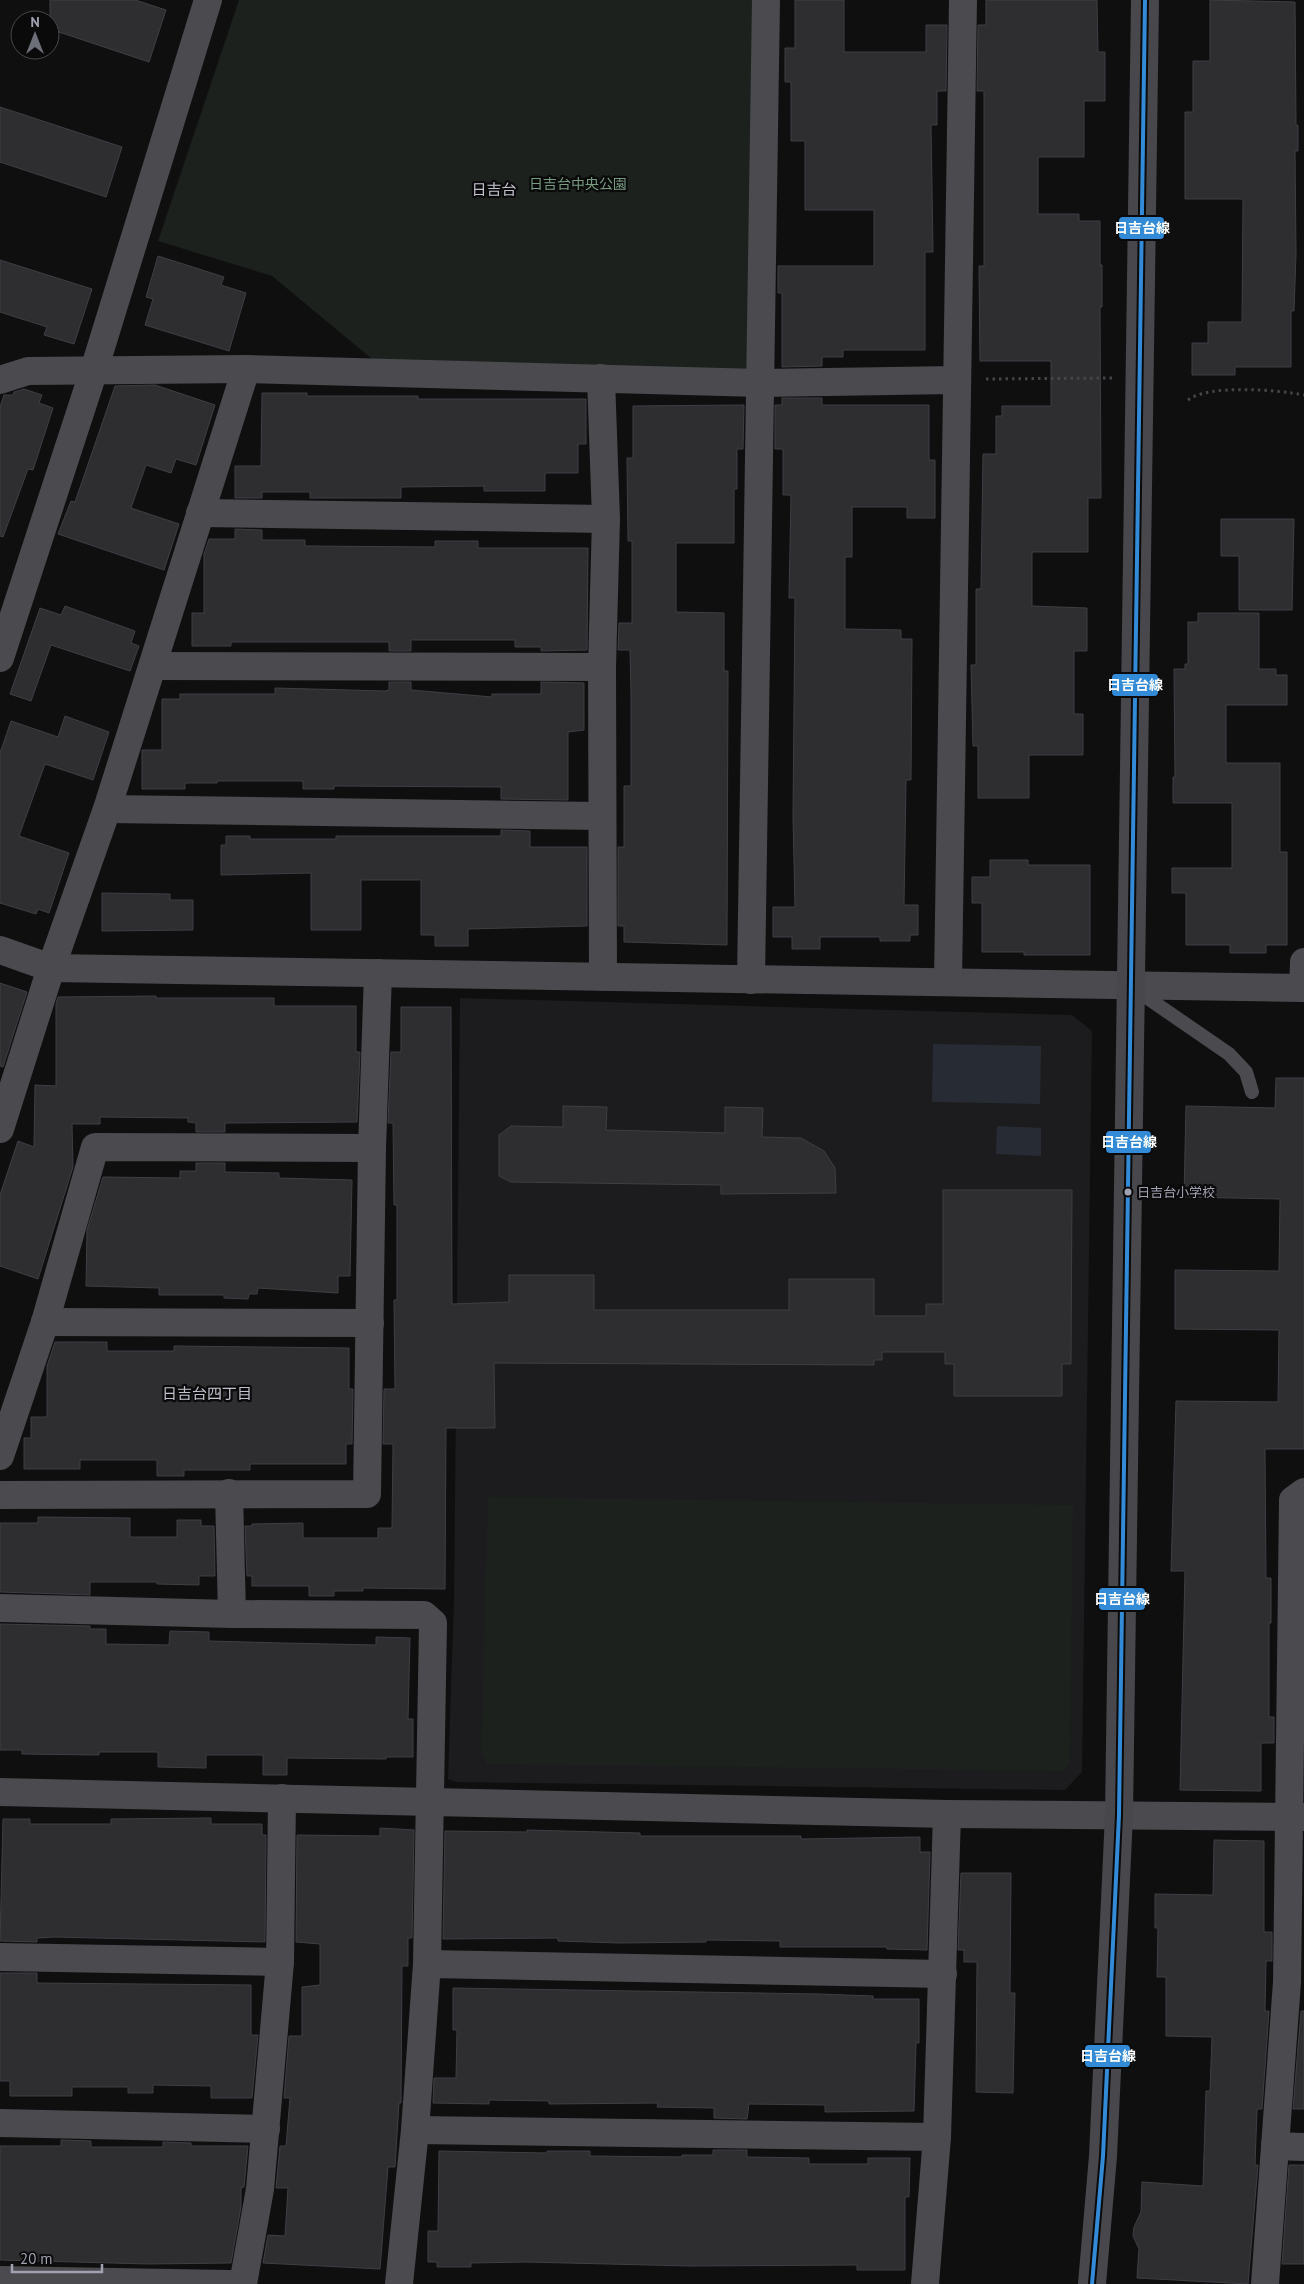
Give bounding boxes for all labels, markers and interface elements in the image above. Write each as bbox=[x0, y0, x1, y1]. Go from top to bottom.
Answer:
north arrow bbox=[10, 10, 60, 60]
text: N bbox=[30, 13, 40, 31]
park label: 日吉台中央公園 bbox=[529, 175, 627, 193]
district label: 日吉台 bbox=[471, 180, 517, 199]
line badge: 日吉台線 bbox=[1118, 216, 1165, 240]
text: 日吉台線 bbox=[1114, 219, 1170, 237]
line badge: 日吉台線 bbox=[1111, 673, 1159, 697]
text: 日吉台線 bbox=[1107, 676, 1163, 694]
line badge: 日吉台線 bbox=[1105, 1130, 1152, 1154]
text: 日吉台線 bbox=[1101, 1133, 1157, 1151]
place label: 日吉台小学校 bbox=[1137, 1184, 1215, 1201]
marker: 日吉台小学校 bbox=[1123, 1187, 1133, 1197]
district label: 日吉台四丁目 bbox=[162, 1384, 252, 1403]
line badge: 日吉台線 bbox=[1098, 1587, 1146, 1611]
text: 日吉台線 bbox=[1094, 1590, 1150, 1608]
line badge: 日吉台線 bbox=[1084, 2044, 1131, 2068]
text: 日吉台線 bbox=[1080, 2047, 1136, 2065]
scale bar bbox=[12, 2242, 102, 2274]
text: 20 m bbox=[20, 2249, 53, 2268]

